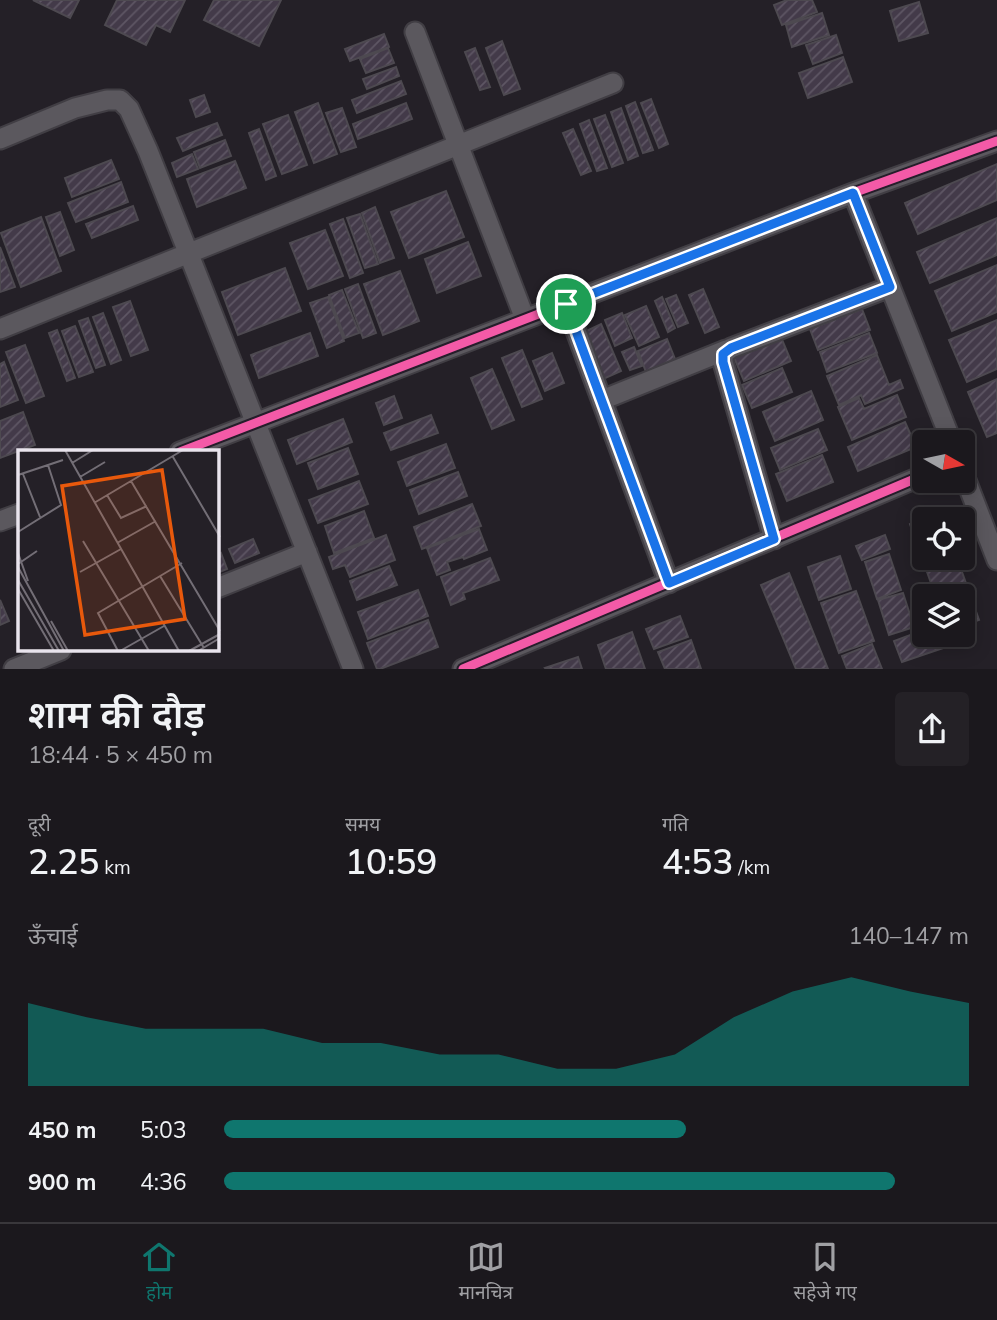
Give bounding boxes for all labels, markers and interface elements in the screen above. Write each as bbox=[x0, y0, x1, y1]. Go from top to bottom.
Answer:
pin bbox=[536, 274, 596, 334]
icon: arrive bbox=[547, 285, 585, 323]
north arrow bbox=[912, 430, 975, 494]
map controls bbox=[912, 430, 975, 647]
inset map bbox=[18, 450, 219, 652]
button: locate bbox=[912, 507, 975, 570]
button: layers bbox=[912, 584, 975, 647]
text: शाम की दौड़ bbox=[28, 690, 205, 738]
button: share bbox=[895, 692, 969, 766]
text: 18:44 · 5 × 450 m bbox=[28, 740, 213, 769]
text: दूरी bbox=[28, 812, 51, 836]
text: समय bbox=[345, 812, 380, 836]
text: गति bbox=[662, 812, 688, 836]
text: 2.25 bbox=[28, 839, 99, 883]
text: 10:59 bbox=[345, 839, 437, 883]
text: 4:53 bbox=[662, 839, 733, 883]
text: km bbox=[99, 855, 131, 879]
text: /km bbox=[733, 855, 770, 879]
text: ऊँचाई bbox=[28, 921, 78, 950]
text: 140–147 m bbox=[848, 921, 969, 950]
text: 450 m bbox=[28, 1115, 96, 1144]
text: 5:03 bbox=[140, 1115, 187, 1144]
text: 900 m bbox=[28, 1167, 96, 1196]
text: 4:36 bbox=[140, 1167, 187, 1196]
tab: होम bbox=[140, 1238, 178, 1307]
tab: मानचित्र bbox=[459, 1238, 513, 1307]
tab: सहेजे गए bbox=[794, 1238, 857, 1307]

